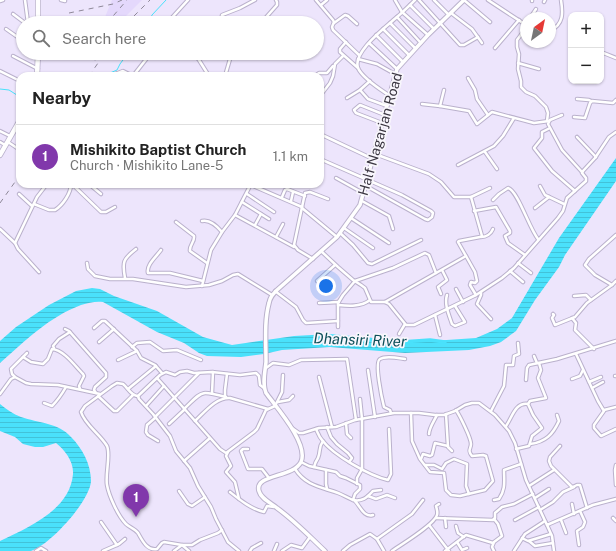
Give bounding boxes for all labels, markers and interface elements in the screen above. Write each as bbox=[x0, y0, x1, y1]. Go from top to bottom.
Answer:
north arrow bbox=[520, 12, 556, 48]
map controls bbox=[568, 12, 604, 84]
button: + bbox=[568, 12, 604, 48]
search box bbox=[16, 16, 324, 60]
icon: search bbox=[30, 27, 52, 49]
text: Search here bbox=[62, 30, 146, 47]
button: − bbox=[568, 48, 604, 84]
street label: Half Nagarjan Road bbox=[355, 71, 405, 197]
text: Nearby bbox=[32, 88, 91, 108]
text: Mishikito Baptist Church bbox=[70, 141, 246, 158]
text: 1 bbox=[42, 149, 48, 164]
text: 1.1 km bbox=[273, 149, 308, 164]
text: Church · Mishikito Lane-5 bbox=[70, 158, 223, 173]
your location bbox=[316, 276, 336, 296]
water label: Dhansiri River bbox=[313, 329, 407, 350]
pin: 1 bbox=[123, 484, 149, 517]

